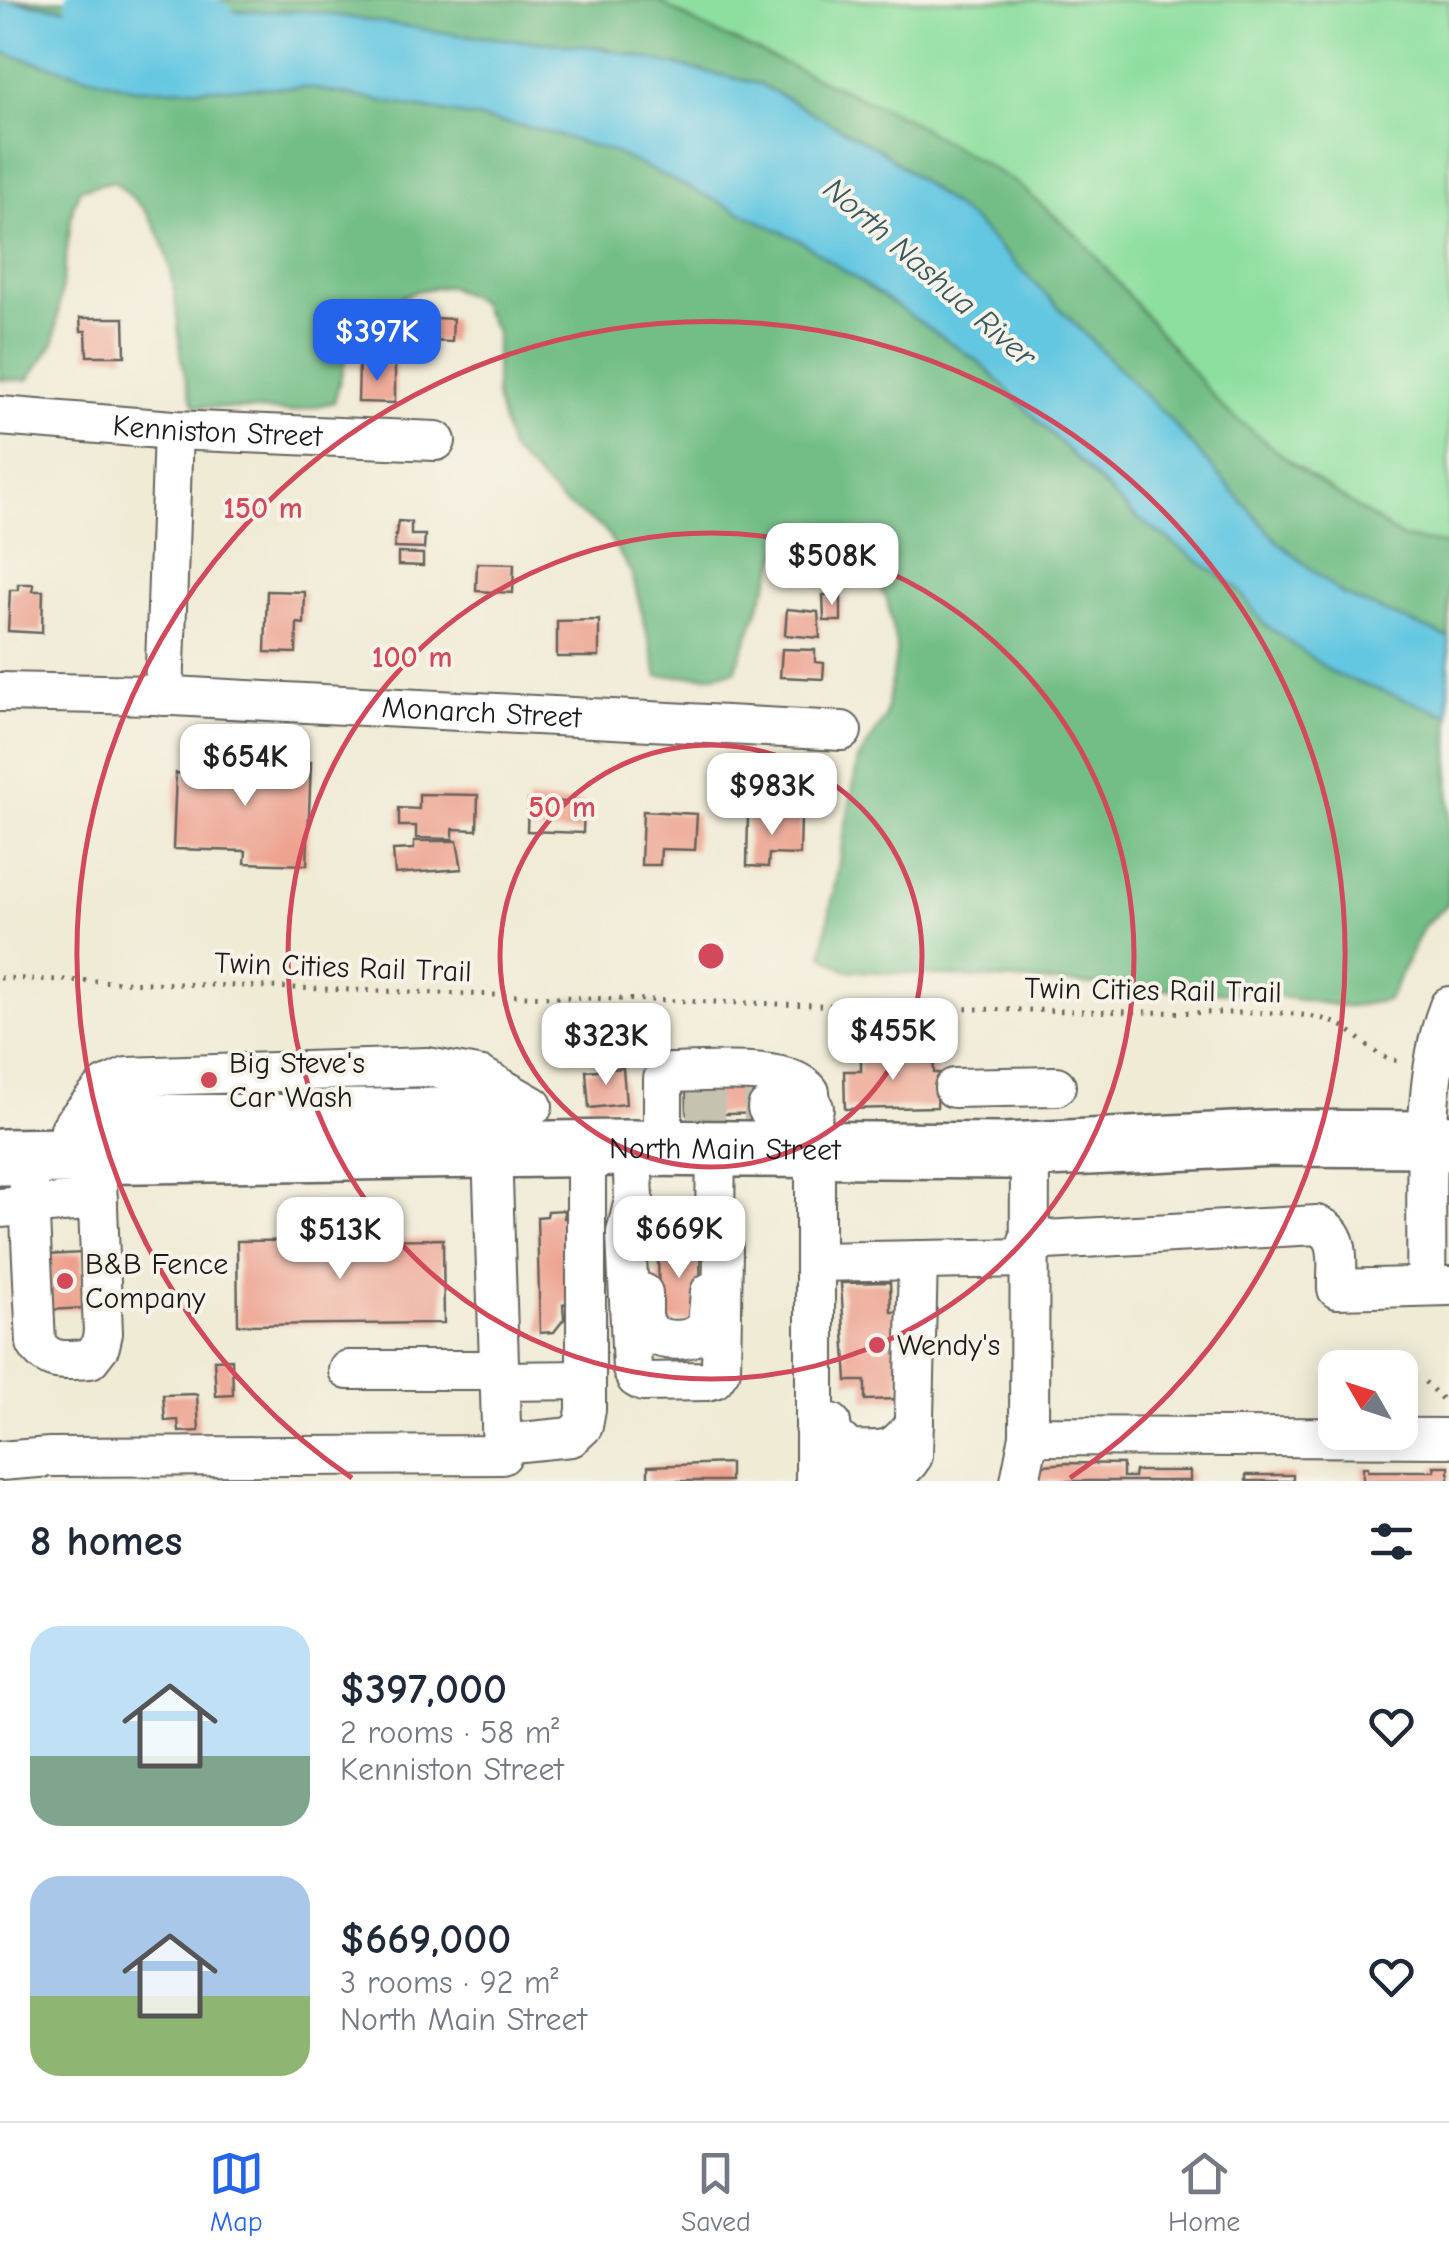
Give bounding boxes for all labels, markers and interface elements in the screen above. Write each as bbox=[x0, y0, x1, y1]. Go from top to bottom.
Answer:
water label: North Nashua River bbox=[816, 170, 1044, 375]
pin: $397K bbox=[307, 299, 447, 384]
text: $397K bbox=[335, 313, 419, 350]
street label: Kenniston Street bbox=[111, 408, 324, 454]
text: 150 m bbox=[223, 491, 303, 526]
pin: $508K bbox=[762, 523, 902, 608]
text: $508K bbox=[788, 537, 876, 574]
text: 100 m bbox=[372, 640, 452, 675]
street label: Monarch Street bbox=[381, 690, 584, 735]
pin: $654K bbox=[175, 724, 315, 809]
text: $654K bbox=[202, 738, 288, 775]
pin: $983K bbox=[702, 753, 842, 838]
text: $983K bbox=[729, 767, 815, 804]
text: 50 m bbox=[528, 790, 596, 825]
centre of rings bbox=[693, 938, 729, 974]
street label: Twin Cities Rail Trail bbox=[214, 946, 472, 989]
street label: Twin Cities Rail Trail bbox=[1024, 971, 1282, 1010]
pin: $455K bbox=[823, 998, 963, 1083]
pin: $323K bbox=[536, 1003, 676, 1088]
text: $455K bbox=[850, 1012, 936, 1049]
text: $323K bbox=[564, 1017, 648, 1054]
place label: Big Steve's Car Wash bbox=[229, 1046, 365, 1115]
marker: Big Steve's Car Wash bbox=[198, 1069, 220, 1091]
street label: North Main Street bbox=[609, 1131, 842, 1168]
pin: $669K bbox=[609, 1196, 749, 1281]
pin: $513K bbox=[270, 1197, 410, 1282]
text: $669K bbox=[635, 1210, 723, 1247]
text: $513K bbox=[299, 1211, 381, 1248]
place label: B&B Fence Company bbox=[85, 1247, 228, 1316]
marker: B&B Fence Company bbox=[54, 1270, 76, 1292]
place label: Wendy's bbox=[897, 1328, 1000, 1363]
marker: Wendy's bbox=[866, 1334, 888, 1356]
north arrow bbox=[1318, 1350, 1418, 1450]
map controls bbox=[1318, 1350, 1418, 1450]
icon: filters bbox=[1364, 1514, 1419, 1569]
text: 8 homes bbox=[30, 1517, 182, 1566]
text: $397,000 bbox=[340, 1665, 507, 1714]
icon: home bbox=[110, 1666, 230, 1786]
icon: heart bbox=[1364, 1699, 1419, 1754]
text: 2 rooms · 58 m² bbox=[340, 1714, 559, 1751]
text: Kenniston Street bbox=[340, 1751, 564, 1788]
text: $669,000 bbox=[340, 1915, 511, 1964]
icon: home bbox=[110, 1916, 230, 2036]
icon: heart bbox=[1364, 1949, 1419, 2004]
text: 3 rooms · 92 m² bbox=[340, 1964, 559, 2001]
text: North Main Street bbox=[340, 2001, 587, 2038]
tab: Map bbox=[209, 2146, 264, 2238]
tab: Saved bbox=[681, 2146, 751, 2238]
tab: Home bbox=[1168, 2146, 1240, 2238]

